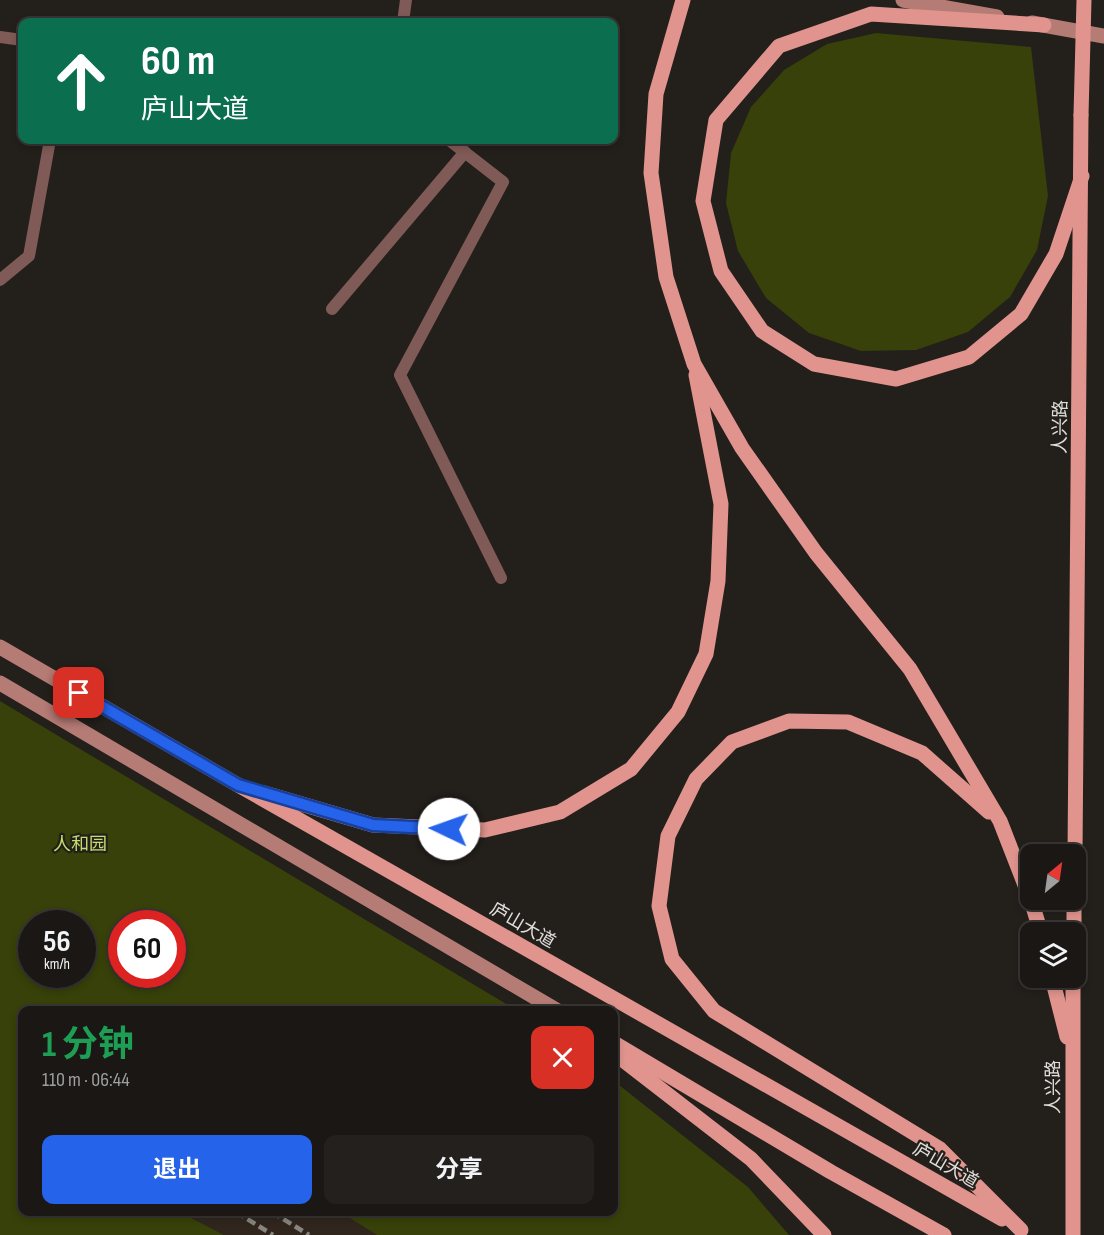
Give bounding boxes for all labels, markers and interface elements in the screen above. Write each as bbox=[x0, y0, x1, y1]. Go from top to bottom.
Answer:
text: 60 m bbox=[141, 36, 215, 87]
icon: ahead bbox=[42, 42, 120, 120]
text: 庐山大道 bbox=[141, 94, 249, 126]
street label: 人兴路 bbox=[1050, 400, 1071, 454]
pin bbox=[53, 667, 104, 718]
icon: arrive bbox=[62, 676, 95, 709]
position arrow bbox=[417, 797, 481, 861]
park label: 人和园 bbox=[53, 834, 107, 855]
north arrow bbox=[1020, 844, 1086, 910]
map controls bbox=[1020, 844, 1086, 988]
street label: 庐山大道 bbox=[486, 898, 559, 953]
speed limit sign: 60 bbox=[108, 910, 186, 988]
button: layers bbox=[1020, 922, 1086, 988]
text: 56 bbox=[43, 924, 71, 960]
text: km/h bbox=[44, 955, 70, 974]
text: 1 分钟 bbox=[42, 1024, 134, 1067]
button: close bbox=[531, 1026, 594, 1089]
street label: 人兴路 bbox=[1043, 1060, 1064, 1114]
text: 110 m · 06:44 bbox=[42, 1068, 130, 1092]
button: 退出 bbox=[42, 1135, 312, 1204]
button: 分享 bbox=[324, 1135, 594, 1204]
street label: 庐山大道 bbox=[909, 1138, 982, 1193]

